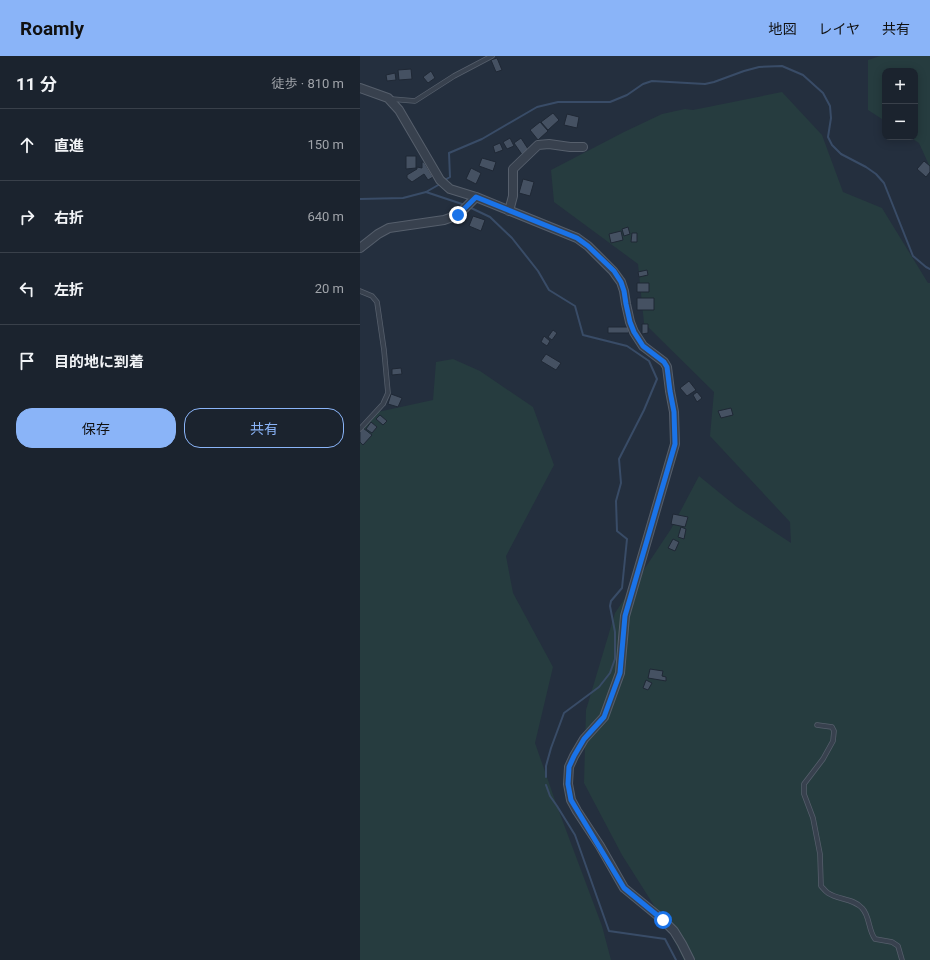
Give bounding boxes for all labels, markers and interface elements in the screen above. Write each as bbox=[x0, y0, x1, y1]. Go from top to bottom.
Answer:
text: Roamly bbox=[20, 17, 84, 40]
text: 地図 bbox=[768, 21, 796, 37]
text: レイヤ bbox=[818, 21, 860, 37]
text: 共有 bbox=[882, 21, 910, 37]
map controls bbox=[882, 68, 918, 140]
button: + bbox=[882, 68, 918, 104]
text: 11 分 bbox=[16, 74, 57, 94]
text: 徒歩 · 810 m bbox=[272, 76, 344, 91]
button: − bbox=[882, 104, 918, 140]
icon: ahead bbox=[16, 134, 38, 156]
text: 直進 bbox=[54, 137, 84, 155]
text: 150 m bbox=[307, 137, 344, 152]
icon: right bbox=[16, 206, 38, 228]
route end bbox=[449, 206, 467, 224]
text: 右折 bbox=[54, 209, 84, 227]
text: 640 m bbox=[307, 209, 344, 224]
icon: left bbox=[16, 278, 38, 300]
text: 左折 bbox=[54, 281, 84, 299]
text: 20 m bbox=[315, 281, 344, 296]
icon: arrive bbox=[16, 350, 38, 372]
text: 目的地に到着 bbox=[54, 353, 144, 371]
button: 保存 bbox=[16, 408, 176, 448]
button: 共有 bbox=[184, 408, 344, 448]
route start bbox=[654, 911, 672, 929]

